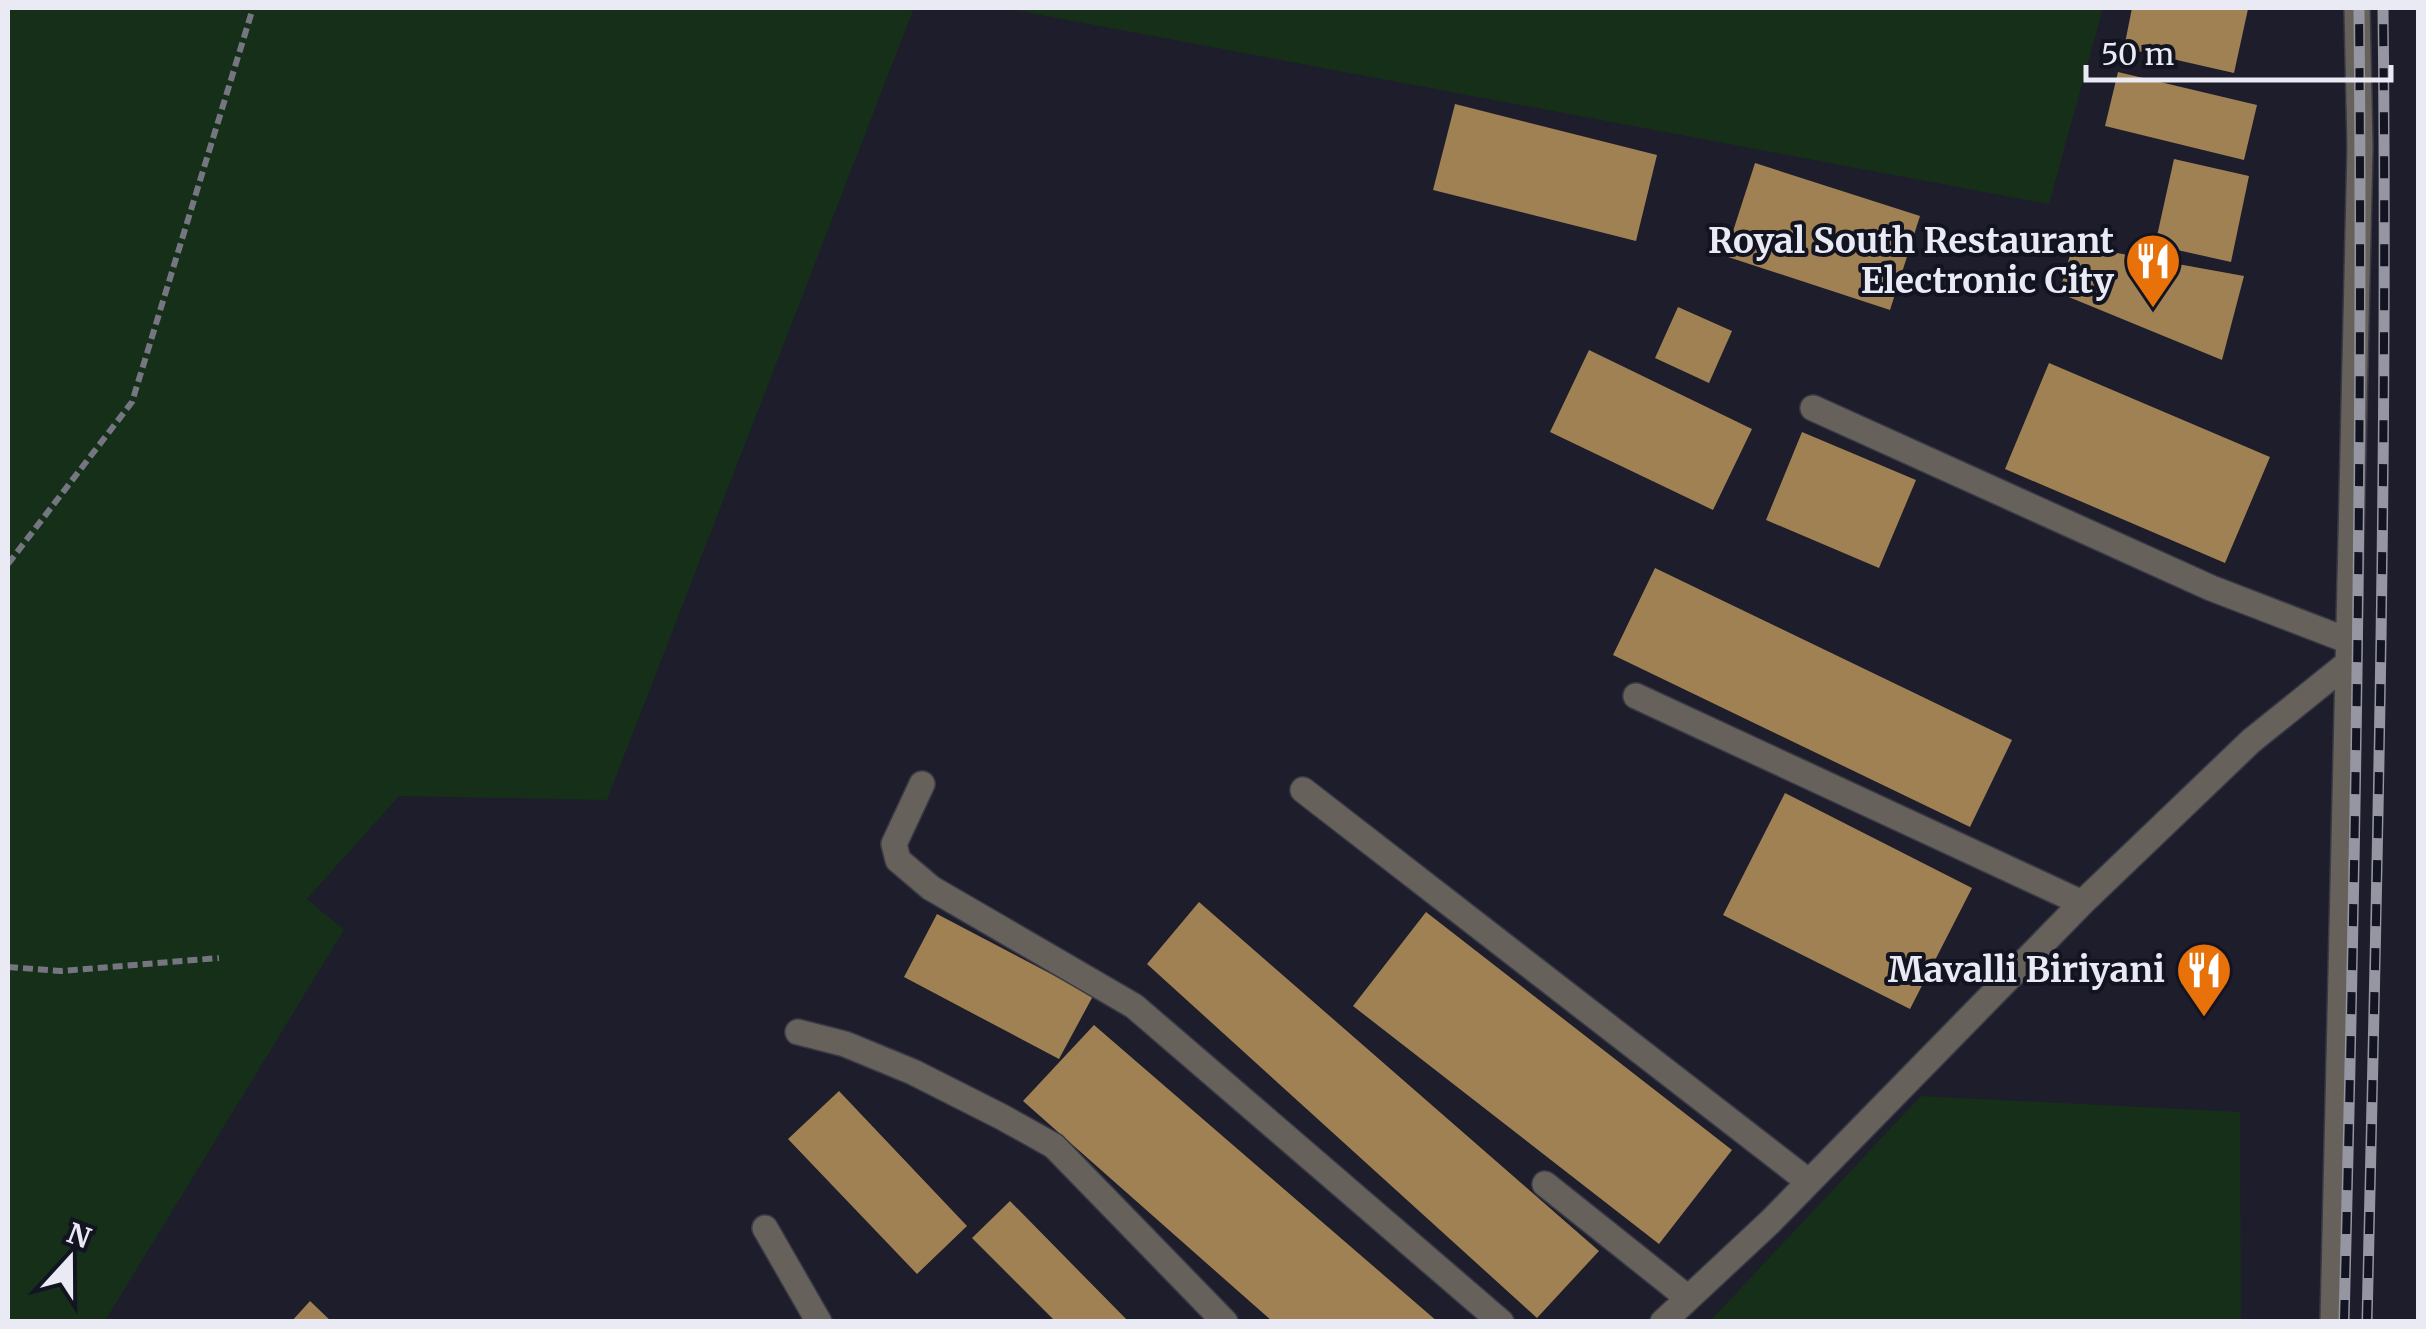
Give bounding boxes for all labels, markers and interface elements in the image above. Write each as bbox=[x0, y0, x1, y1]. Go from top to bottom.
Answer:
scale bar bbox=[2086, 20, 2391, 82]
text: 50 m bbox=[2101, 35, 2174, 73]
place label: Royal South Restaurant Electronic City bbox=[1708, 219, 2114, 303]
restaurant icon: Royal South Restaurant Electronic City bbox=[2123, 231, 2183, 310]
restaurant icon: Mavalli Biriyani bbox=[2174, 940, 2234, 1019]
place label: Mavalli Biriyani bbox=[1888, 948, 2165, 992]
north arrow bbox=[20, 1209, 120, 1309]
text: N bbox=[62, 1215, 96, 1256]

